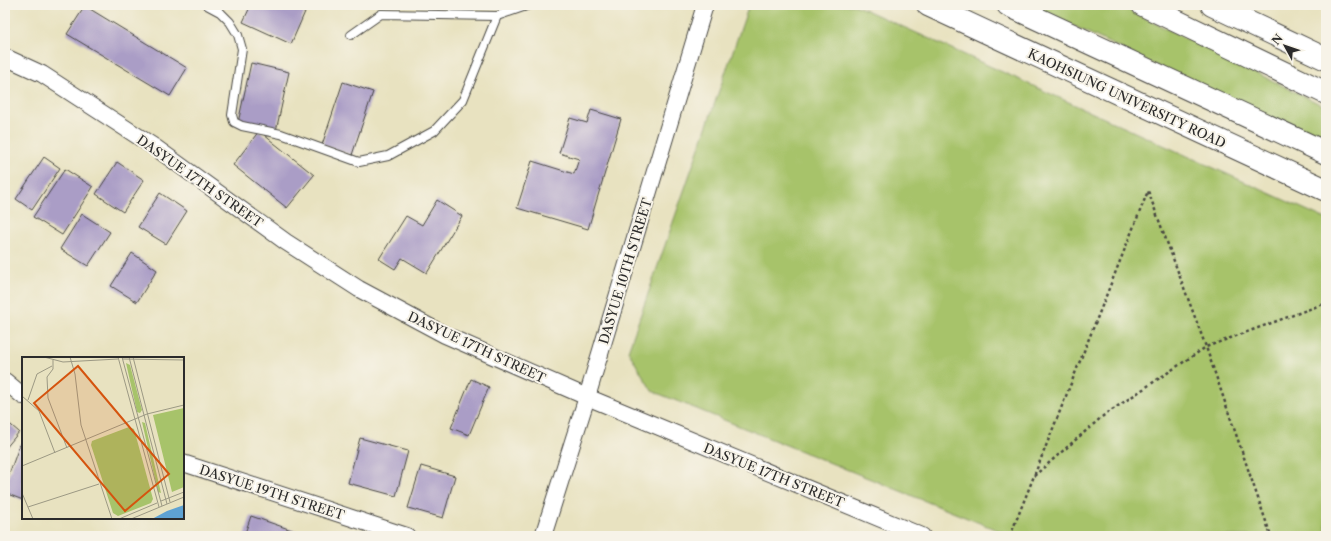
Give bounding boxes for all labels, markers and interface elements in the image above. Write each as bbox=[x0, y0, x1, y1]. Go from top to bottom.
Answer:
north arrow bbox=[1265, 26, 1305, 66]
text: N bbox=[1269, 31, 1286, 48]
street label: KAOHSIUNG UNIVERSITY ROAD bbox=[1026, 45, 1228, 151]
street label: DASYUE 17TH STREET bbox=[134, 131, 266, 231]
street label: DASYUE 10TH STREET bbox=[595, 196, 655, 346]
street label: DASYUE 17TH STREET bbox=[406, 308, 549, 386]
inset map bbox=[22, 357, 184, 519]
street label: DASYUE 17TH STREET bbox=[701, 439, 847, 511]
street label: DASYUE 19TH STREET bbox=[198, 461, 347, 523]

